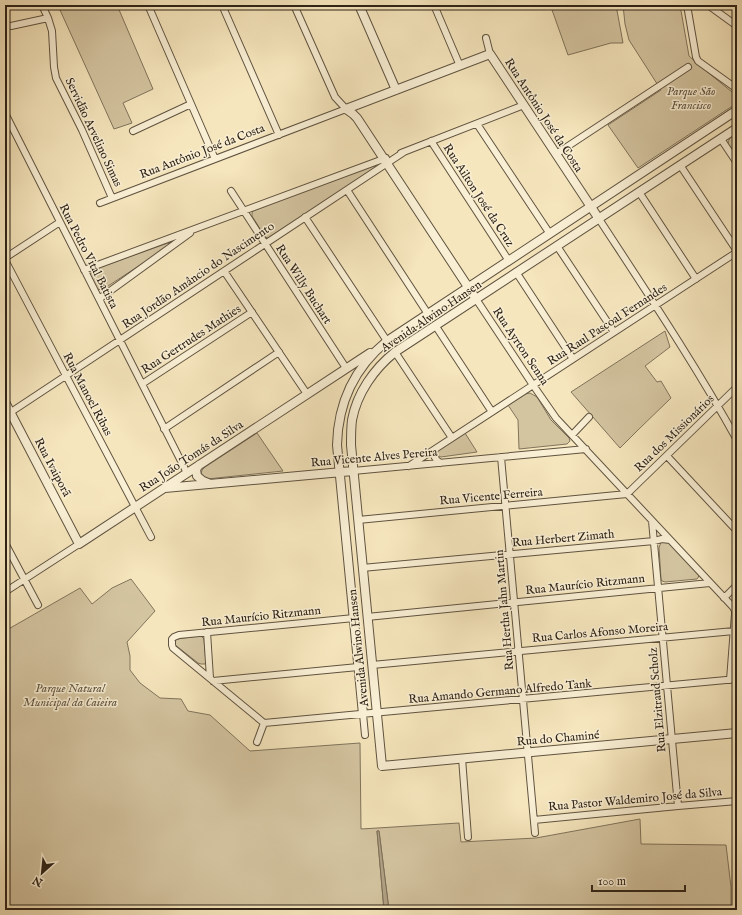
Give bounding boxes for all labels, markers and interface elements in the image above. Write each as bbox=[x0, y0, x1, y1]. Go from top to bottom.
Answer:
street label: Rua Antônio José da Costa bbox=[500, 55, 586, 176]
street label: Servidão Arvelino Simas bbox=[62, 75, 125, 189]
park label: Parque São Francisco bbox=[667, 84, 715, 113]
street label: Rua Antônio José da Costa bbox=[137, 120, 268, 183]
street label: Rua Ailton José da Cruz bbox=[439, 141, 518, 250]
street label: Rua Pedro Vital Batista bbox=[56, 201, 122, 312]
street label: Rua Jordão Amâncio do Nascimento bbox=[119, 218, 278, 333]
street label: Rua Willy Buchart bbox=[272, 242, 335, 327]
street label: Avenida Alwino Hansen bbox=[377, 277, 485, 356]
street label: Rua Raul Pascoal Fernandes bbox=[544, 280, 670, 369]
street label: Rua Gertrudes Mathies bbox=[139, 302, 244, 377]
street label: Rua Ayrton Senna bbox=[489, 305, 553, 389]
street label: Rua Manoel Ribas bbox=[59, 350, 116, 438]
street label: Rua dos Missionários bbox=[631, 391, 717, 475]
street label: Rua João Tomás da Silva bbox=[136, 417, 247, 497]
street label: Rua Ivaiporã bbox=[30, 435, 75, 500]
street label: Rua Vicente Alves Pereira bbox=[310, 444, 439, 471]
street label: Rua Vicente Ferreira bbox=[439, 484, 544, 508]
street label: Rua Herbert Zimath bbox=[511, 526, 616, 550]
street label: Rua Hertha Jahn Martin bbox=[492, 548, 518, 671]
street label: Rua Maurício Ritzmann bbox=[525, 571, 646, 598]
street label: Avenida Alwino Hansen bbox=[345, 588, 372, 708]
street label: Rua Maurício Ritzmann bbox=[201, 603, 322, 630]
street label: Rua Carlos Afonso Moreira bbox=[531, 619, 670, 646]
street label: Rua Elzitraud Scholz bbox=[645, 646, 670, 753]
street label: Rua Amando Germano Alfredo Tank bbox=[408, 676, 593, 707]
park label: Parque Natural Municipal da Caieira bbox=[23, 681, 117, 710]
street label: Rua do Chaminé bbox=[516, 727, 601, 750]
street label: Rua Pastor Waldemiro José da Silva bbox=[547, 784, 723, 816]
north arrow bbox=[22, 853, 62, 893]
scale bar bbox=[592, 867, 685, 893]
text: N bbox=[30, 872, 46, 890]
text: 100 m bbox=[598, 874, 626, 889]

